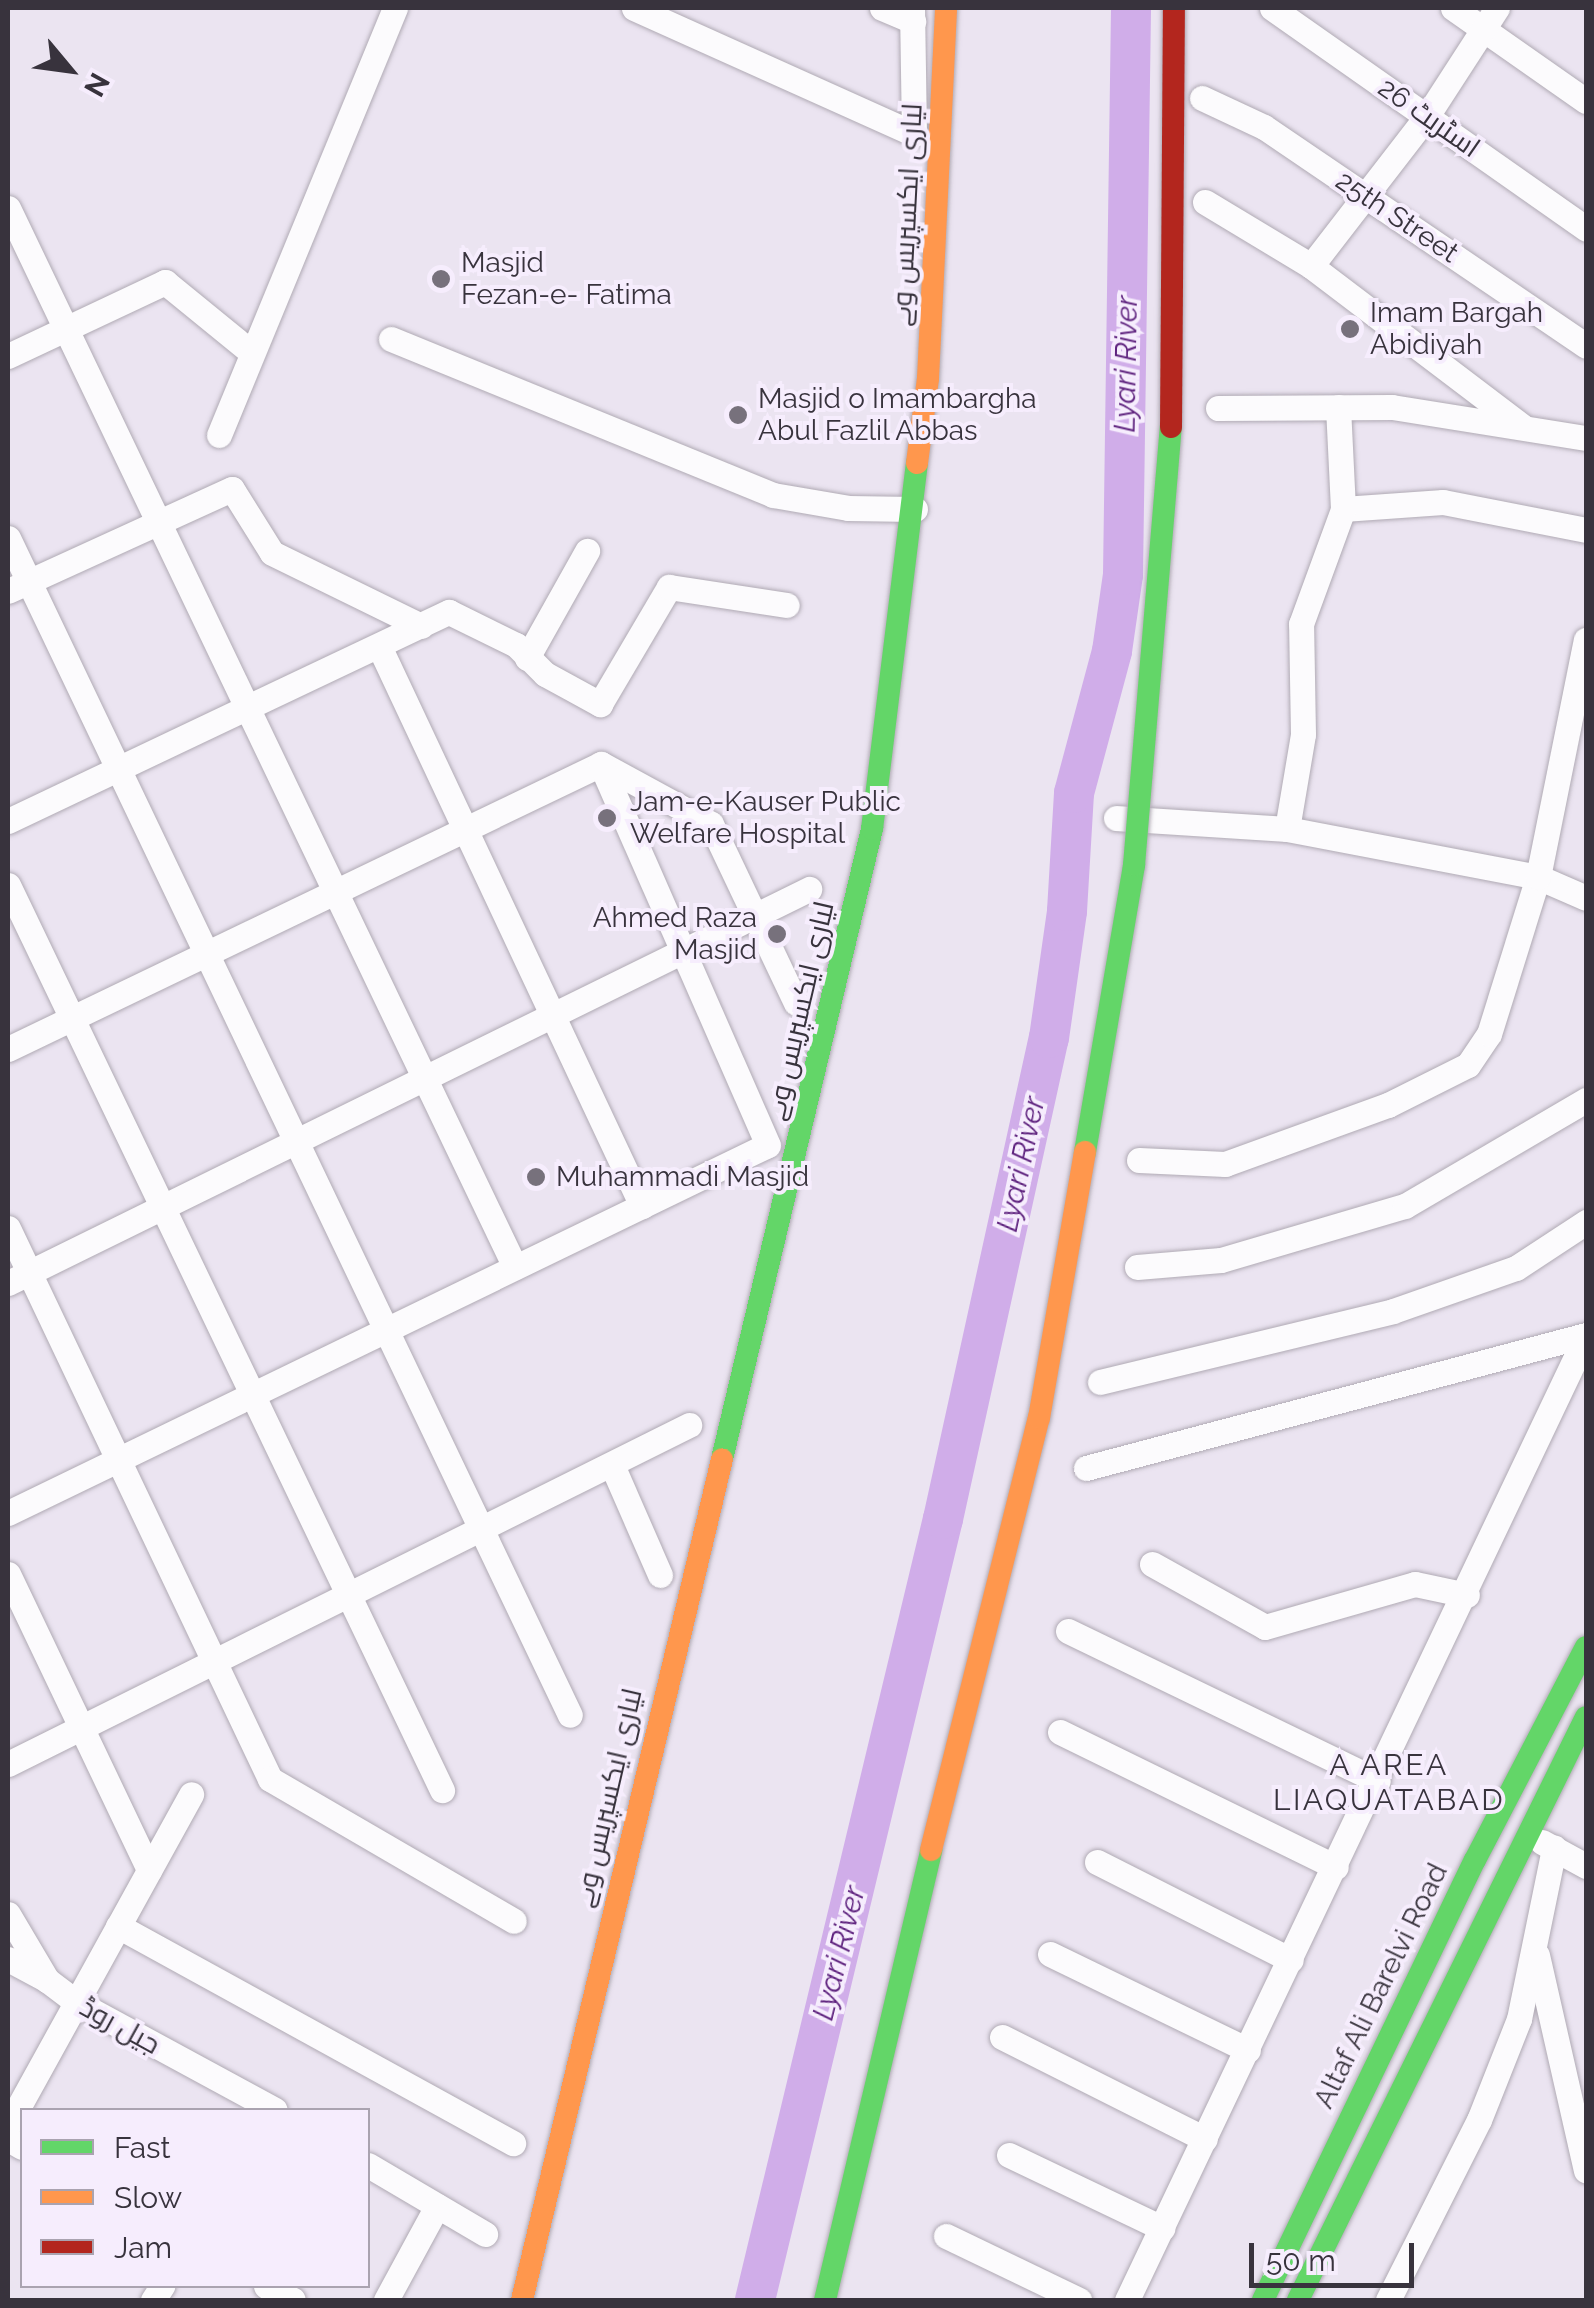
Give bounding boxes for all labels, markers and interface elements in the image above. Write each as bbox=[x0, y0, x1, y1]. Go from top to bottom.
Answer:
north arrow bbox=[20, 20, 120, 120]
text: N bbox=[77, 67, 116, 102]
street label: اسٹریٹ 26 bbox=[1372, 71, 1486, 165]
street label: لیاری ایکسپریس وے bbox=[884, 103, 930, 327]
street label: 25th Street bbox=[1329, 164, 1465, 270]
place label: Masjid Fezan-e- Fatima bbox=[461, 246, 672, 312]
marker: Masjid Fezan-e- Fatima bbox=[430, 268, 452, 290]
water label: Lyari River bbox=[1107, 295, 1145, 433]
place label: Imam Bargah Abidiyah bbox=[1370, 296, 1543, 362]
marker: Imam Bargah Abidiyah bbox=[1339, 318, 1361, 340]
place label: Masjid o Imambargha Abul Fazlil Abbas bbox=[758, 382, 1036, 448]
marker: Masjid o Imambargha Abul Fazlil Abbas bbox=[727, 404, 749, 426]
place label: Jam-e-Kauser Public Welfare Hospital bbox=[630, 785, 902, 851]
marker: Jam-e-Kauser Public Welfare Hospital bbox=[594, 805, 620, 831]
street label: لیاری ایکسپریس وے bbox=[759, 899, 841, 1123]
place label: Ahmed Raza Masjid bbox=[593, 901, 757, 967]
marker: Ahmed Raza Masjid bbox=[766, 923, 788, 945]
water label: Lyari River bbox=[989, 1093, 1053, 1235]
place label: Muhammadi Masjid bbox=[556, 1160, 809, 1194]
marker: Muhammadi Masjid bbox=[525, 1166, 547, 1188]
street label: لیاری ایکسپریس وے bbox=[567, 1686, 649, 1910]
district label: A AREA LIAQUATABAD bbox=[1273, 1747, 1505, 1818]
street label: Altaf Ali Barelvi Road bbox=[1307, 1858, 1455, 2114]
water label: Lyari River bbox=[805, 1882, 873, 2024]
street label: جیل روڈ bbox=[74, 1990, 166, 2062]
legend bbox=[20, 2108, 370, 2288]
text: Fast bbox=[114, 2130, 171, 2165]
text: Slow bbox=[114, 2180, 182, 2215]
scale bar bbox=[1254, 2223, 1419, 2285]
text: Jam bbox=[114, 2230, 172, 2265]
text: 50 m bbox=[1266, 2243, 1336, 2278]

